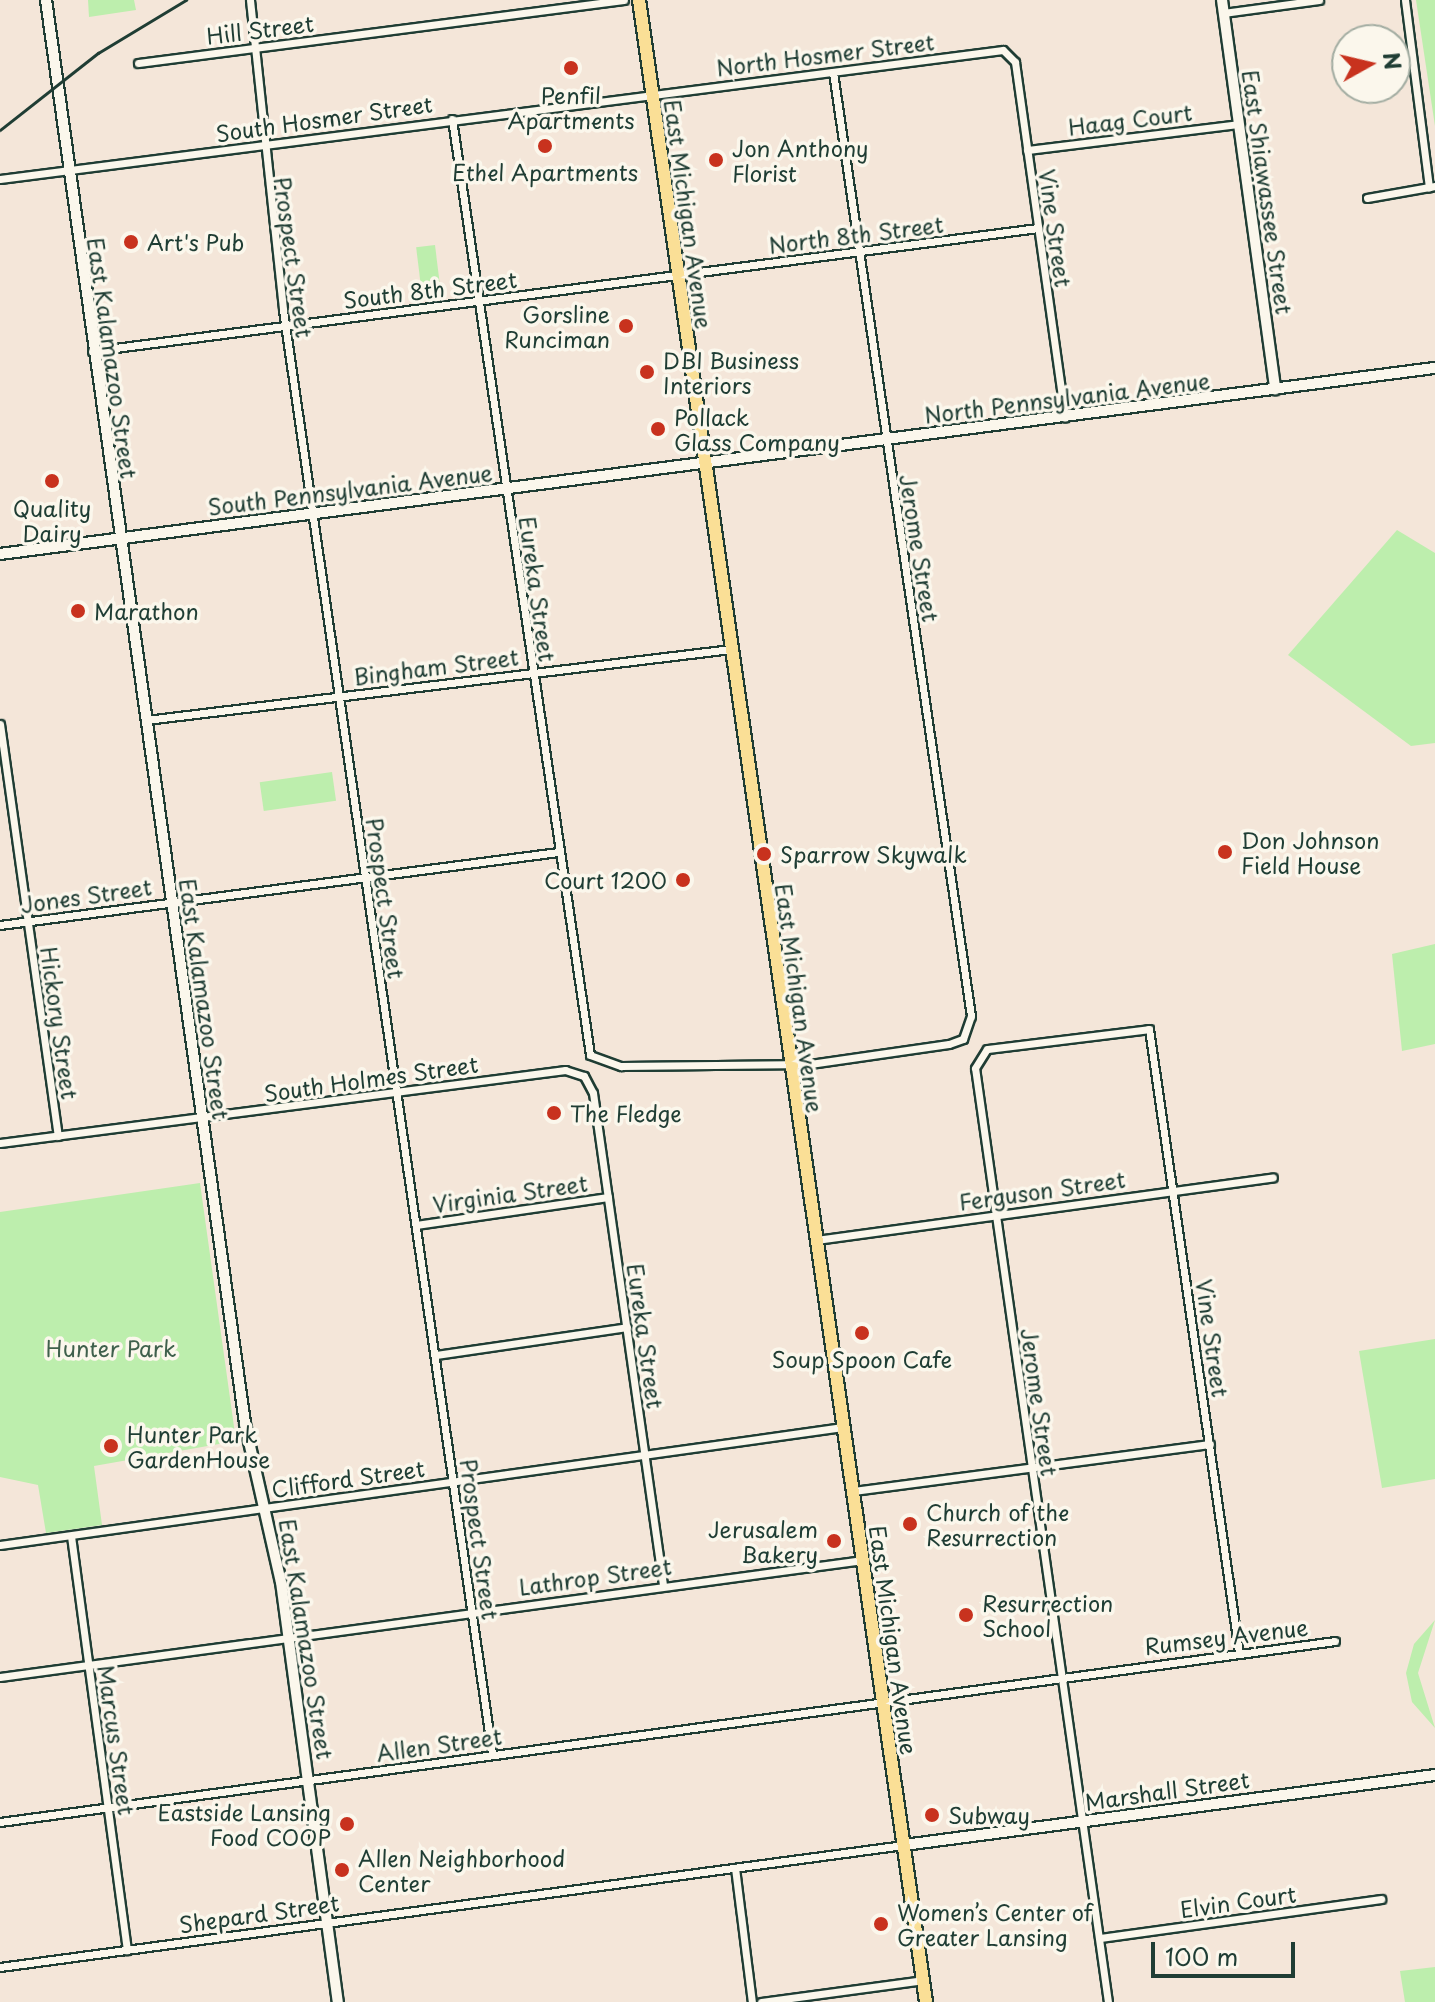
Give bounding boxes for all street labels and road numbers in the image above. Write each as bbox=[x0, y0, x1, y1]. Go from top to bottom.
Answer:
street label: Hill Street bbox=[205, 9, 315, 49]
street label: North Hosmer Street bbox=[713, 27, 937, 81]
street label: East Shiawassee Street bbox=[1238, 67, 1298, 317]
street label: South Hosmer Street bbox=[212, 89, 436, 147]
street label: East Michigan Avenue bbox=[660, 98, 718, 330]
street label: Haag Court bbox=[1067, 98, 1193, 140]
street label: Vine Street bbox=[1035, 167, 1077, 289]
street label: Prospect Street bbox=[270, 174, 318, 340]
street label: North 8th Street bbox=[766, 210, 946, 258]
street label: East Kalamazoo Street bbox=[83, 236, 143, 480]
street label: South 8th Street bbox=[341, 265, 519, 313]
street label: North Pennsylvania Avenue bbox=[922, 366, 1212, 428]
street label: South Pennsylvania Avenue bbox=[205, 458, 495, 520]
street label: Jerome Street bbox=[895, 472, 945, 624]
street label: Eureka Street bbox=[515, 514, 561, 664]
street label: Bingham Street bbox=[352, 643, 520, 689]
street label: Prospect Street bbox=[362, 815, 410, 981]
street label: Jones Street bbox=[18, 873, 154, 917]
street label: East Kalamazoo Street bbox=[175, 877, 235, 1121]
street label: East Michigan Avenue bbox=[771, 882, 829, 1114]
street label: Hickory Street bbox=[36, 945, 84, 1101]
street label: South Holmes Street bbox=[261, 1050, 481, 1106]
street label: Ferguson Street bbox=[957, 1165, 1127, 1215]
street label: Virginia Street bbox=[431, 1169, 589, 1217]
street label: Eureka Street bbox=[623, 1261, 669, 1411]
street label: Vine Street bbox=[1192, 1277, 1234, 1399]
street label: Jerome Street bbox=[1016, 1326, 1064, 1478]
street label: Clifford Street bbox=[270, 1454, 426, 1502]
street label: Prospect Street bbox=[456, 1456, 504, 1622]
street label: East Kalamazoo Street bbox=[275, 1517, 339, 1761]
street label: East Michigan Avenue bbox=[865, 1524, 923, 1756]
street label: Lathrop Street bbox=[517, 1552, 673, 1600]
street label: Rumsey Avenue bbox=[1143, 1613, 1309, 1659]
street label: Marcus Street bbox=[93, 1663, 141, 1817]
street label: Allen Street bbox=[374, 1722, 504, 1766]
street label: Marshall Street bbox=[1083, 1765, 1251, 1815]
street label: Elvin Court bbox=[1178, 1880, 1298, 1922]
street label: Shepard Street bbox=[177, 1889, 341, 1937]

